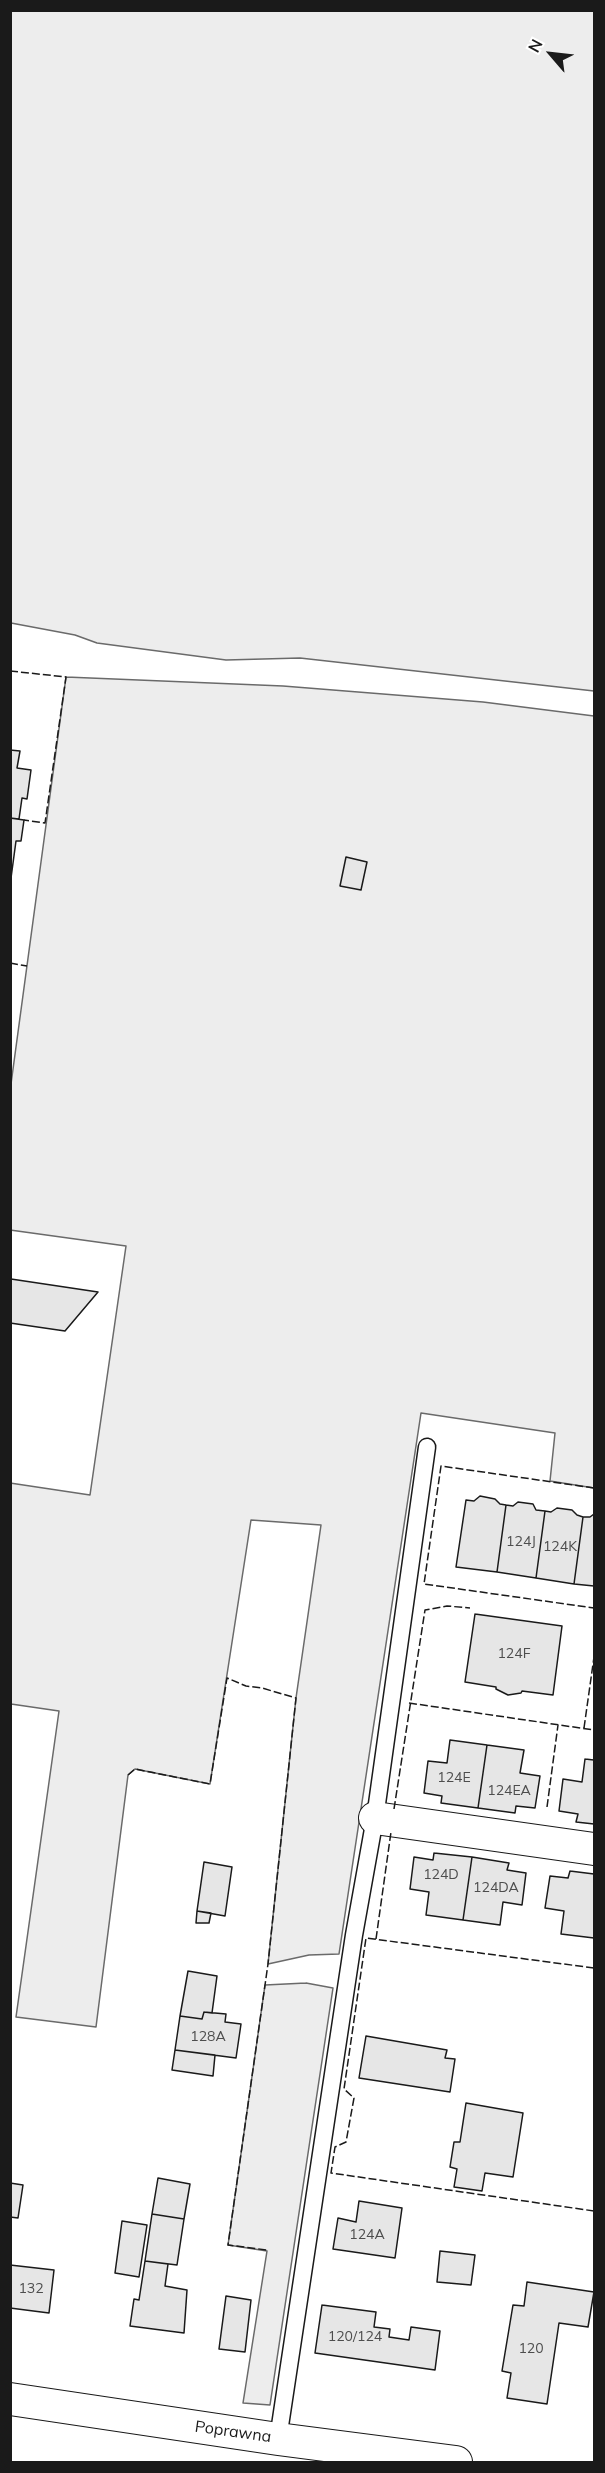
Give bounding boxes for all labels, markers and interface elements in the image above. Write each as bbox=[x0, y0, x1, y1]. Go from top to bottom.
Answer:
north arrow bbox=[521, 24, 581, 84]
text: N bbox=[523, 36, 547, 56]
house number: 124J bbox=[506, 1534, 536, 1550]
house number: 124K bbox=[543, 1539, 577, 1555]
house number: 124F bbox=[497, 1646, 531, 1662]
house number: 124E bbox=[437, 1770, 471, 1786]
house number: 124EA bbox=[487, 1783, 531, 1799]
house number: 124D bbox=[423, 1867, 459, 1883]
house number: 124DA bbox=[473, 1880, 519, 1896]
house number: 128A bbox=[190, 2029, 226, 2045]
house number: 124A bbox=[349, 2227, 385, 2243]
house number: 132 bbox=[18, 2281, 44, 2297]
house number: 120/124 bbox=[328, 2329, 382, 2345]
house number: 120 bbox=[518, 2341, 544, 2357]
street label: Poprawna bbox=[194, 2417, 272, 2447]

